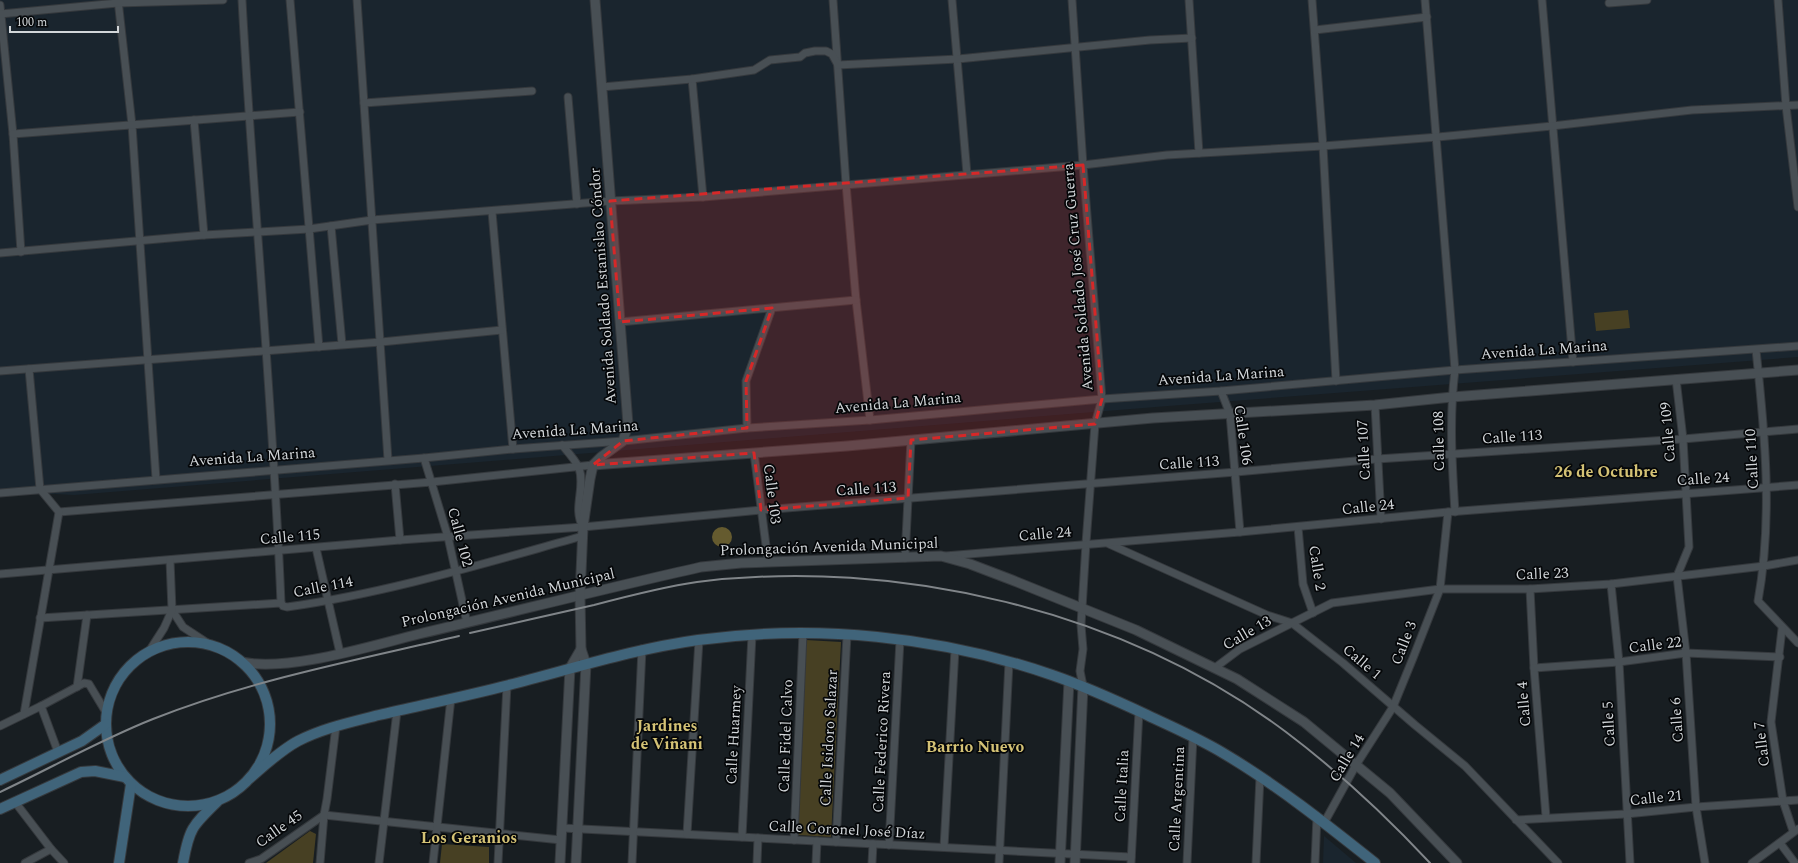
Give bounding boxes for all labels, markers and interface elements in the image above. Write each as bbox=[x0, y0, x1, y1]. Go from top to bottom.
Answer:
scale bar bbox=[10, 8, 118, 34]
text: 100 m bbox=[16, 13, 47, 32]
street label: Avenida Soldado José Cruz Guerra bbox=[1057, 161, 1099, 392]
street label: Avenida Soldado Estanislao Cóndor bbox=[583, 167, 623, 405]
street label: Avenida La Marina bbox=[1480, 334, 1609, 366]
street label: Avenida La Marina bbox=[1157, 360, 1286, 392]
street label: Avenida La Marina bbox=[834, 386, 963, 420]
street label: Calle 109 bbox=[1654, 401, 1682, 463]
street label: Calle 106 bbox=[1227, 403, 1259, 467]
street label: Calle 108 bbox=[1427, 411, 1451, 471]
street label: Avenida La Marina bbox=[511, 414, 640, 446]
street label: Calle 107 bbox=[1351, 419, 1377, 481]
street label: Calle 113 bbox=[1481, 423, 1543, 451]
street label: Calle 110 bbox=[1739, 428, 1765, 490]
street label: Avenida La Marina bbox=[188, 441, 317, 473]
street label: Calle 113 bbox=[1158, 449, 1220, 477]
district label: 26 de Octubre bbox=[1554, 460, 1658, 484]
street label: Calle 103 bbox=[757, 463, 787, 526]
street label: Calle 24 bbox=[1676, 466, 1731, 492]
street label: Calle 113 bbox=[835, 475, 897, 503]
street label: Calle 24 bbox=[1340, 493, 1396, 521]
street label: Calle 102 bbox=[441, 505, 479, 569]
street label: Calle 24 bbox=[1018, 520, 1073, 548]
street label: Calle 115 bbox=[259, 523, 321, 551]
street label: Prolongación Avenida Municipal bbox=[719, 532, 939, 562]
street label: Calle 2 bbox=[1302, 544, 1332, 592]
street label: Prolongación Avenida Municipal bbox=[399, 562, 617, 634]
street label: Calle 23 bbox=[1515, 562, 1569, 586]
street label: Calle 114 bbox=[291, 570, 355, 604]
street label: Calle 13 bbox=[1218, 610, 1276, 656]
street label: Calle 3 bbox=[1385, 617, 1423, 668]
street label: Calle 22 bbox=[1627, 630, 1683, 660]
street label: Calle 1 bbox=[1337, 639, 1387, 685]
street label: Calle Isidoro Salazar bbox=[814, 669, 844, 807]
street label: Calle Federico Rivera bbox=[867, 670, 897, 813]
street label: Calle Fidel Calvo bbox=[773, 679, 799, 793]
street label: Calle 4 bbox=[1511, 680, 1537, 728]
street label: Calle Huarmey bbox=[720, 684, 748, 785]
street label: Calle 6 bbox=[1664, 696, 1690, 743]
street label: Calle 5 bbox=[1596, 701, 1622, 747]
district label: Jardines de Viñani bbox=[631, 714, 703, 756]
street label: Calle 7 bbox=[1748, 720, 1776, 768]
street label: Calle 14 bbox=[1323, 729, 1371, 787]
district label: Barrio Nuevo bbox=[926, 735, 1024, 759]
street label: Calle Argentina bbox=[1163, 745, 1191, 852]
street label: Calle Italia bbox=[1109, 748, 1135, 823]
street label: Calle 21 bbox=[1628, 784, 1684, 812]
street label: Calle 45 bbox=[251, 804, 307, 854]
street label: Calle Coronel José Díaz bbox=[768, 814, 926, 846]
district label: Los Geranios bbox=[421, 826, 517, 850]

